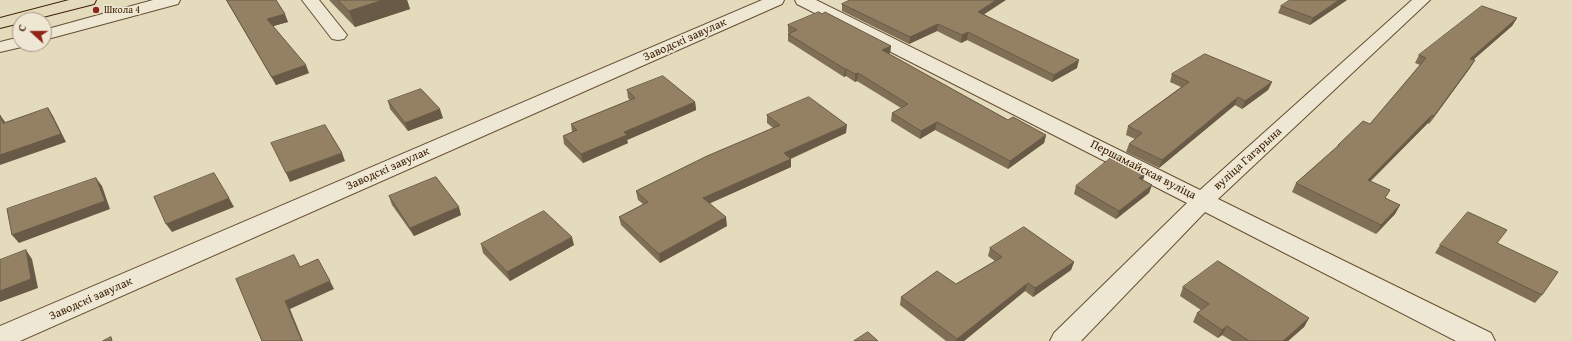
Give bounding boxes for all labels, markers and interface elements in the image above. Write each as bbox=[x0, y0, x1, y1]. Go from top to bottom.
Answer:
place label: Школа 4 bbox=[104, 4, 140, 16]
marker: Школа 4 bbox=[91, 5, 101, 15]
north arrow bbox=[12, 12, 52, 52]
street label: Заводскі завулак bbox=[641, 15, 729, 65]
text: С bbox=[13, 22, 30, 34]
street label: вуліца Гагарына bbox=[1211, 125, 1285, 193]
street label: Першамайская вуліца bbox=[1088, 137, 1198, 203]
street label: Заводскі завулак bbox=[344, 144, 432, 194]
street label: Заводскі завулак bbox=[47, 274, 135, 324]

